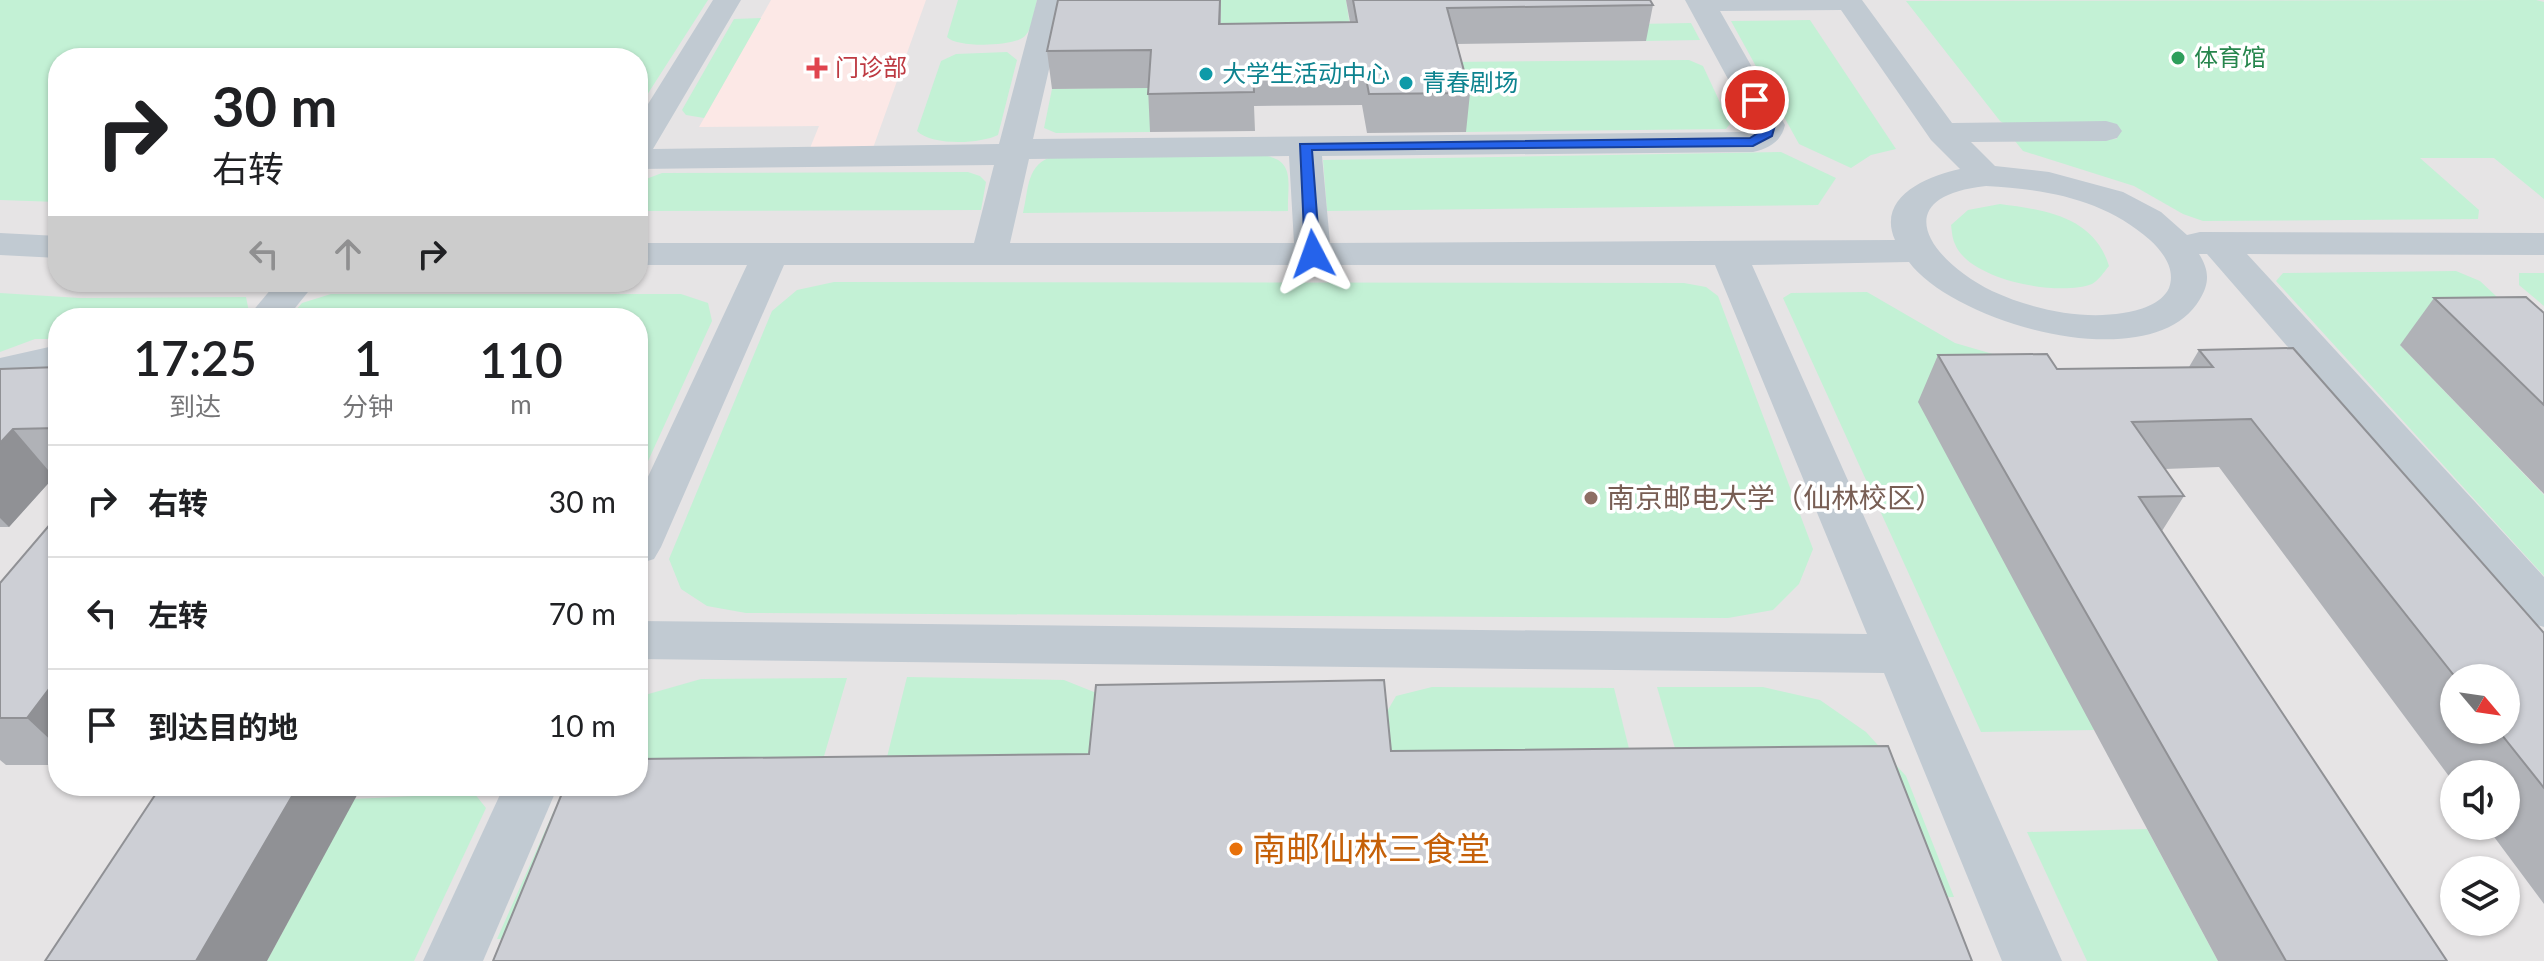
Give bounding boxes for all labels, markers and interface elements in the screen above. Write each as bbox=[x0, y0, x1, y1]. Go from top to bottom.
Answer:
place label: 体育馆 bbox=[2194, 42, 2266, 71]
marker: 体育馆 bbox=[2169, 49, 2187, 67]
place label: 门诊部 bbox=[835, 52, 907, 81]
marker: 门诊部 bbox=[806, 57, 828, 79]
place label: 大学生活动中心 bbox=[1222, 58, 1390, 87]
marker: 大学生活动中心 bbox=[1197, 65, 1215, 83]
pin bbox=[1721, 66, 1789, 134]
place label: 青春剧场 bbox=[1422, 67, 1518, 96]
text: 30 m bbox=[212, 72, 337, 139]
marker: 青春剧场 bbox=[1397, 74, 1415, 92]
icon: arrive bbox=[1733, 78, 1777, 122]
icon: right bbox=[80, 80, 184, 184]
text: 右转 bbox=[212, 146, 284, 190]
position arrow bbox=[1271, 212, 1355, 296]
icon: left bbox=[242, 232, 286, 276]
icon: ahead bbox=[326, 232, 370, 276]
icon: right bbox=[410, 232, 454, 276]
text: 17:25 bbox=[133, 329, 257, 386]
text: 1 bbox=[354, 329, 382, 386]
text: 110 bbox=[479, 331, 563, 388]
text: m bbox=[510, 388, 532, 420]
text: 到达 bbox=[169, 390, 221, 422]
text: 分钟 bbox=[342, 390, 394, 422]
icon: right bbox=[80, 479, 124, 523]
place label: 南京邮电大学（仙林校区） bbox=[1607, 480, 1943, 514]
text: 30 m bbox=[549, 483, 616, 519]
text: 右转 bbox=[148, 484, 208, 520]
marker: 南京邮电大学（仙林校区） bbox=[1582, 489, 1600, 507]
icon: left bbox=[80, 591, 124, 635]
text: 70 m bbox=[549, 595, 616, 631]
text: 左转 bbox=[148, 596, 208, 632]
north arrow bbox=[2440, 664, 2520, 744]
map controls bbox=[2440, 664, 2520, 936]
icon: arrive bbox=[80, 703, 124, 747]
text: 10 m bbox=[549, 707, 616, 743]
text: 到达目的地 bbox=[148, 708, 298, 744]
button: sound bbox=[2440, 760, 2520, 840]
place label: 南邮仙林三食堂 bbox=[1252, 827, 1490, 868]
marker: 南邮仙林三食堂 bbox=[1227, 840, 1245, 858]
button: layers bbox=[2440, 856, 2520, 936]

